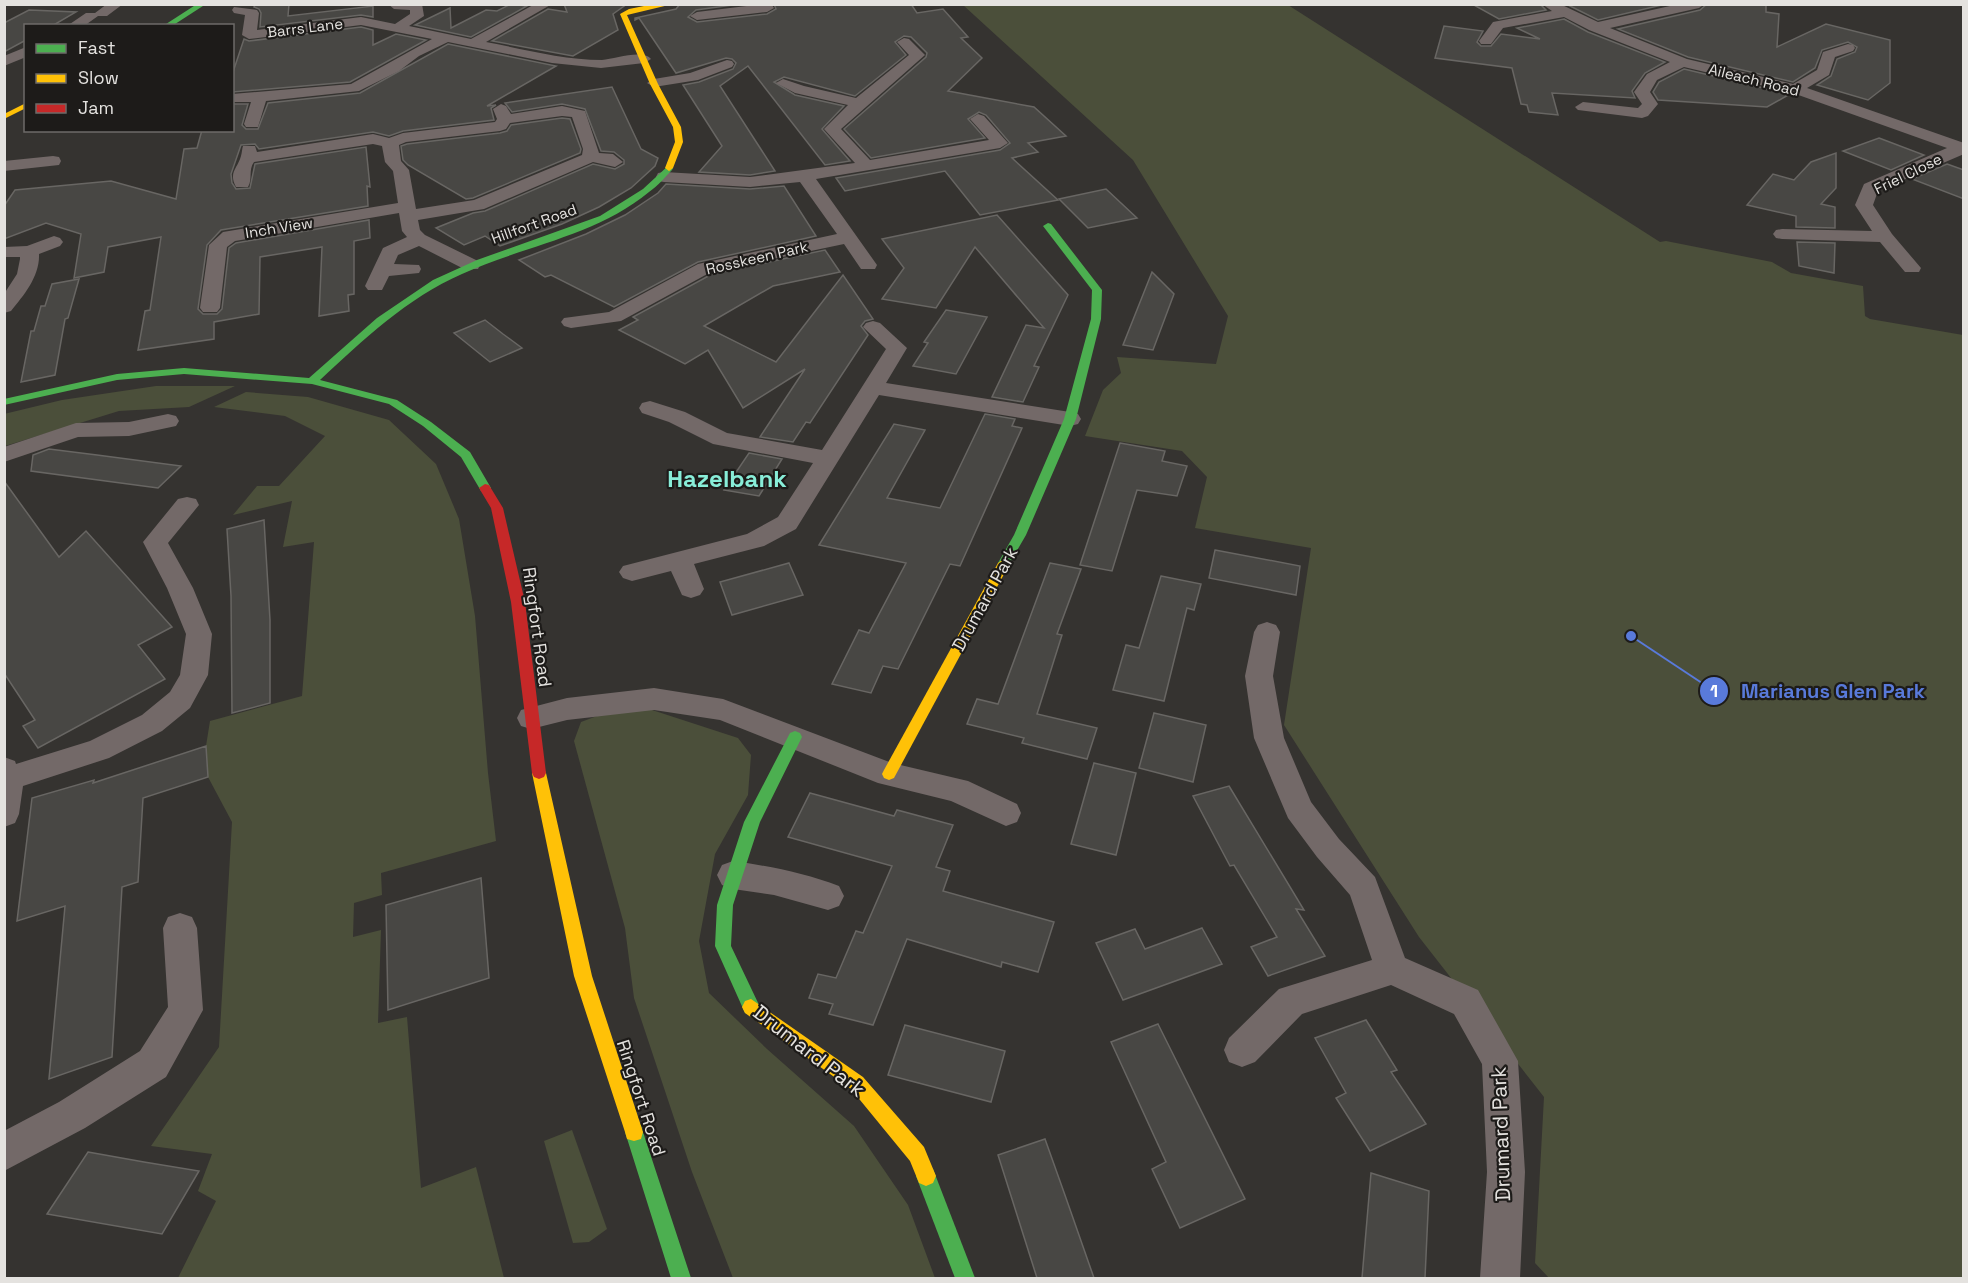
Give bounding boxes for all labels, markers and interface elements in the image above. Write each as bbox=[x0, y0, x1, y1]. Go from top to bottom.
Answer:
street label: Barrs Lane bbox=[266, 13, 344, 42]
legend bbox=[24, 24, 234, 132]
text: Fast bbox=[78, 36, 115, 59]
street label: Aileach Road bbox=[1707, 59, 1802, 100]
text: Slow bbox=[78, 66, 119, 89]
text: Jam bbox=[78, 96, 114, 119]
street label: Friel Close bbox=[1871, 149, 1945, 198]
street label: Hillfort Road bbox=[488, 199, 579, 248]
street label: Inch View bbox=[244, 213, 314, 242]
street label: Rosskeen Park bbox=[704, 237, 810, 278]
district label: Hazelbank bbox=[667, 463, 787, 494]
street label: Drumard Park bbox=[946, 542, 1023, 655]
street label: Ringfort Road bbox=[518, 565, 557, 688]
callout: Marianus Glen Park bbox=[1699, 672, 1937, 710]
text: Marianus Glen Park bbox=[1741, 678, 1925, 704]
text: 1 bbox=[1710, 679, 1718, 702]
street label: Drumard Park bbox=[748, 998, 871, 1103]
street label: Ringfort Road bbox=[612, 1037, 671, 1159]
street label: Drumard Park bbox=[1485, 1066, 1516, 1202]

